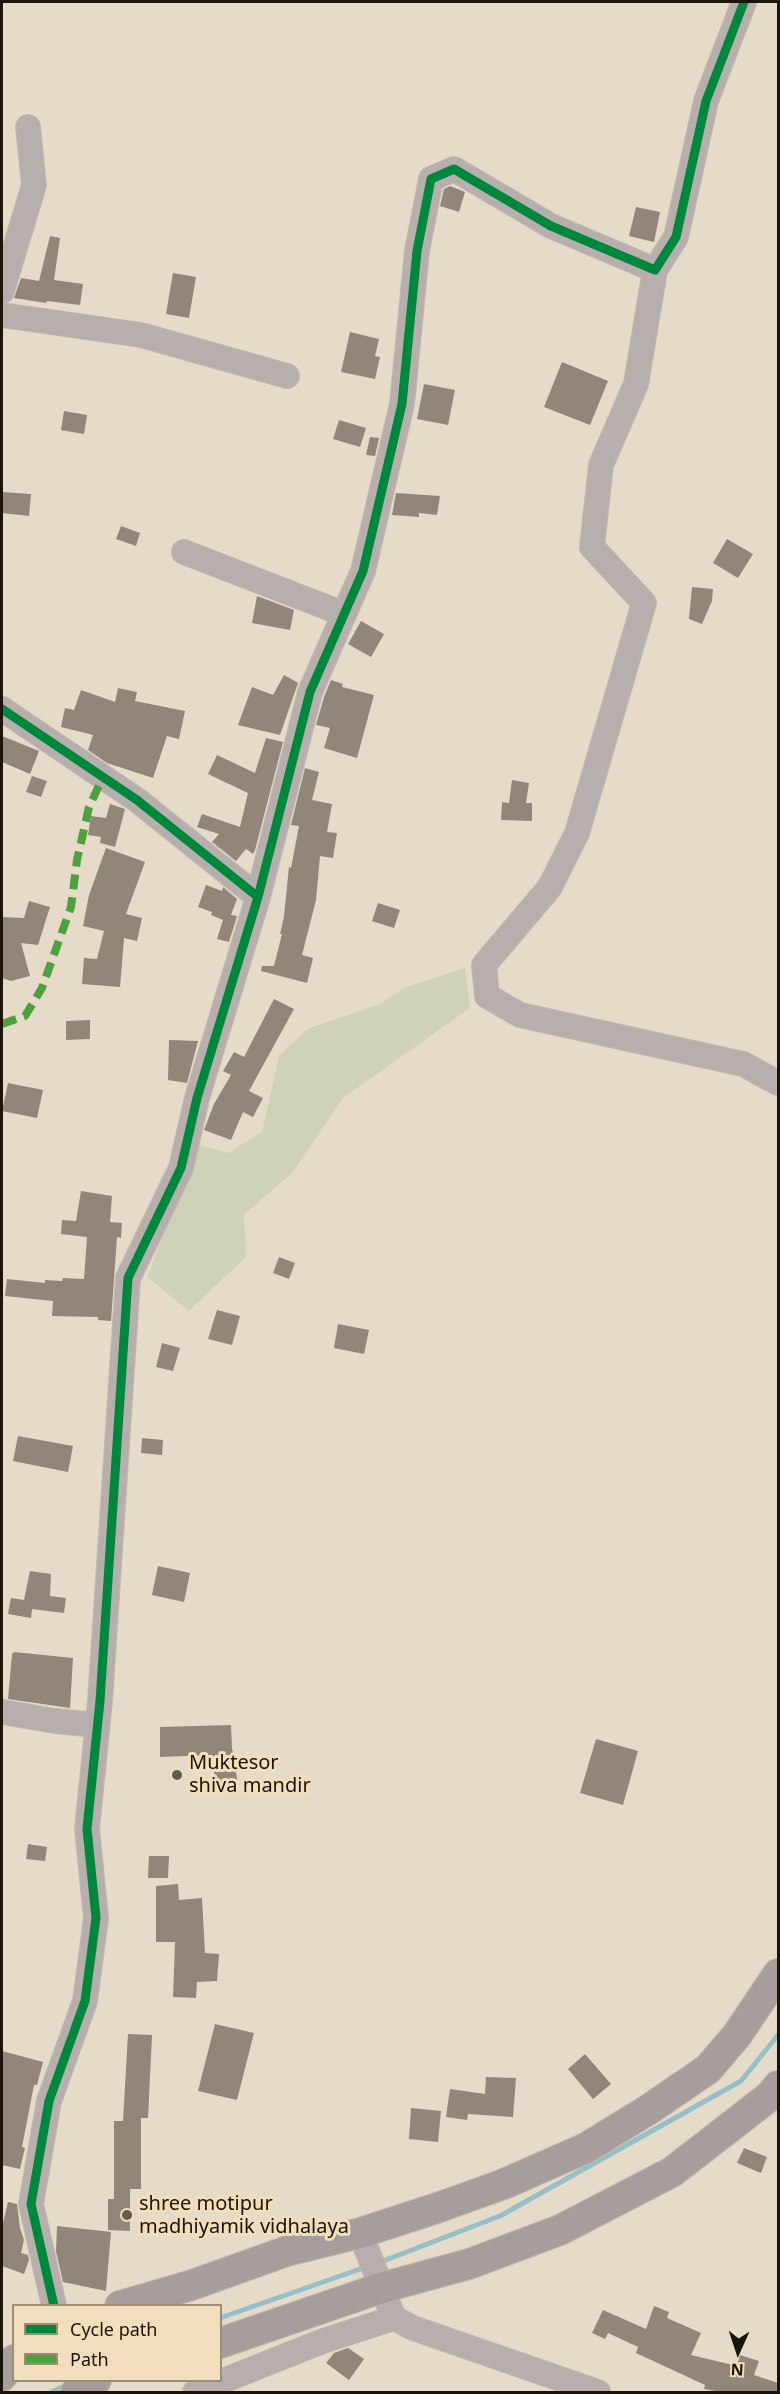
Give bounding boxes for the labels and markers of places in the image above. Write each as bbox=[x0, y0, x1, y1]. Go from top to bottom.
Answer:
place label: Muktesor shiva mandir bbox=[189, 1751, 311, 1798]
marker: Muktesor shiva mandir bbox=[170, 1768, 184, 1782]
place label: shree motipur madhiyamik vidhalaya bbox=[139, 2192, 349, 2239]
marker: shree motipur madhiyamik vidhalaya bbox=[120, 2208, 134, 2222]

